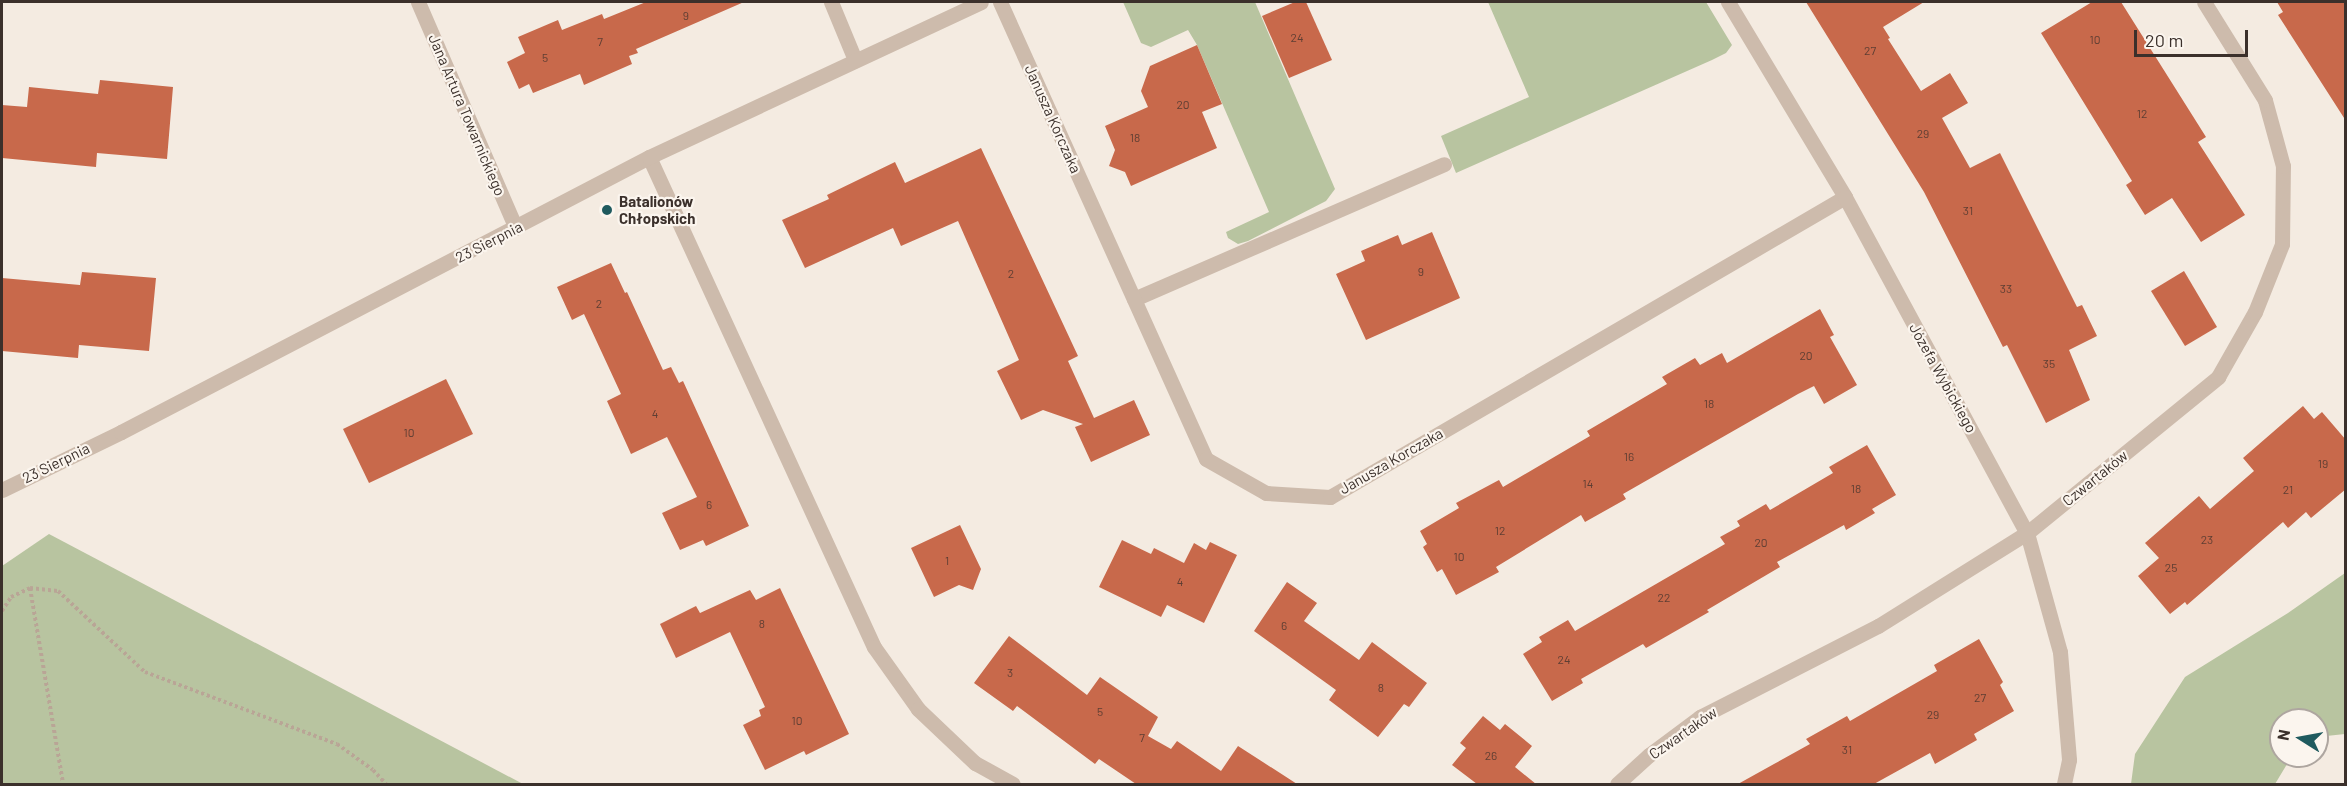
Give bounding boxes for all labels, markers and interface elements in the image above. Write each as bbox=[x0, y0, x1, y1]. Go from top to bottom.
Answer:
house number: 9 bbox=[683, 9, 689, 23]
scale bar bbox=[2137, 18, 2251, 56]
text: 20 m bbox=[2145, 29, 2183, 51]
street label: Jana Artura Towarnickiego bbox=[425, 31, 509, 199]
house number: 24 bbox=[1290, 31, 1304, 45]
house number: 10 bbox=[2090, 33, 2100, 47]
house number: 7 bbox=[597, 35, 603, 49]
house number: 27 bbox=[1864, 44, 1876, 58]
house number: 5 bbox=[542, 51, 548, 65]
street label: Janusza Korczaka bbox=[1021, 62, 1085, 176]
house number: 20 bbox=[1176, 98, 1190, 112]
house number: 12 bbox=[2137, 107, 2147, 121]
house number: 29 bbox=[1917, 127, 1929, 141]
house number: 18 bbox=[1130, 131, 1140, 145]
place label: Batalionów Chłopskich bbox=[619, 192, 695, 227]
marker: Batalionów Chłopskich bbox=[600, 203, 614, 217]
house number: 31 bbox=[1963, 204, 1973, 218]
street label: 23 Sierpnia bbox=[453, 218, 525, 266]
house number: 9 bbox=[1418, 265, 1424, 279]
house number: 2 bbox=[1008, 267, 1014, 281]
house number: 33 bbox=[2000, 282, 2012, 296]
house number: 2 bbox=[596, 297, 602, 311]
street label: Józefa Wybickiego bbox=[1905, 320, 1981, 436]
house number: 20 bbox=[1799, 349, 1813, 363]
house number: 35 bbox=[2043, 357, 2055, 371]
house number: 18 bbox=[1704, 397, 1714, 411]
house number: 4 bbox=[652, 407, 658, 421]
street label: Janusza Korczaka bbox=[1336, 424, 1446, 498]
house number: 10 bbox=[404, 426, 414, 440]
street label: 23 Sierpnia bbox=[19, 439, 93, 487]
street label: Czwartaków bbox=[2059, 446, 2131, 510]
house number: 16 bbox=[1624, 450, 1634, 464]
house number: 19 bbox=[2318, 457, 2328, 471]
house number: 14 bbox=[1583, 477, 1593, 491]
house number: 18 bbox=[1851, 482, 1861, 496]
house number: 21 bbox=[2283, 483, 2293, 497]
house number: 6 bbox=[706, 498, 712, 512]
house number: 12 bbox=[1495, 524, 1505, 538]
house number: 23 bbox=[2201, 533, 2213, 547]
house number: 20 bbox=[1754, 536, 1768, 550]
house number: 10 bbox=[1454, 550, 1464, 564]
house number: 1 bbox=[945, 554, 949, 568]
house number: 25 bbox=[2165, 561, 2177, 575]
house number: 4 bbox=[1177, 575, 1183, 589]
house number: 22 bbox=[1658, 591, 1670, 605]
house number: 8 bbox=[759, 617, 765, 631]
house number: 6 bbox=[1281, 619, 1287, 633]
house number: 24 bbox=[1557, 653, 1571, 667]
house number: 3 bbox=[1007, 666, 1013, 680]
house number: 8 bbox=[1378, 681, 1384, 695]
house number: 27 bbox=[1974, 691, 1986, 705]
street label: Czwartaków bbox=[1646, 703, 1720, 763]
house number: 5 bbox=[1097, 705, 1103, 719]
house number: 29 bbox=[1927, 708, 1939, 722]
north arrow bbox=[2269, 708, 2329, 768]
house number: 10 bbox=[792, 714, 802, 728]
text: N bbox=[2272, 728, 2293, 742]
house number: 7 bbox=[1139, 731, 1145, 745]
house number: 31 bbox=[1842, 743, 1852, 757]
house number: 26 bbox=[1485, 749, 1497, 763]

